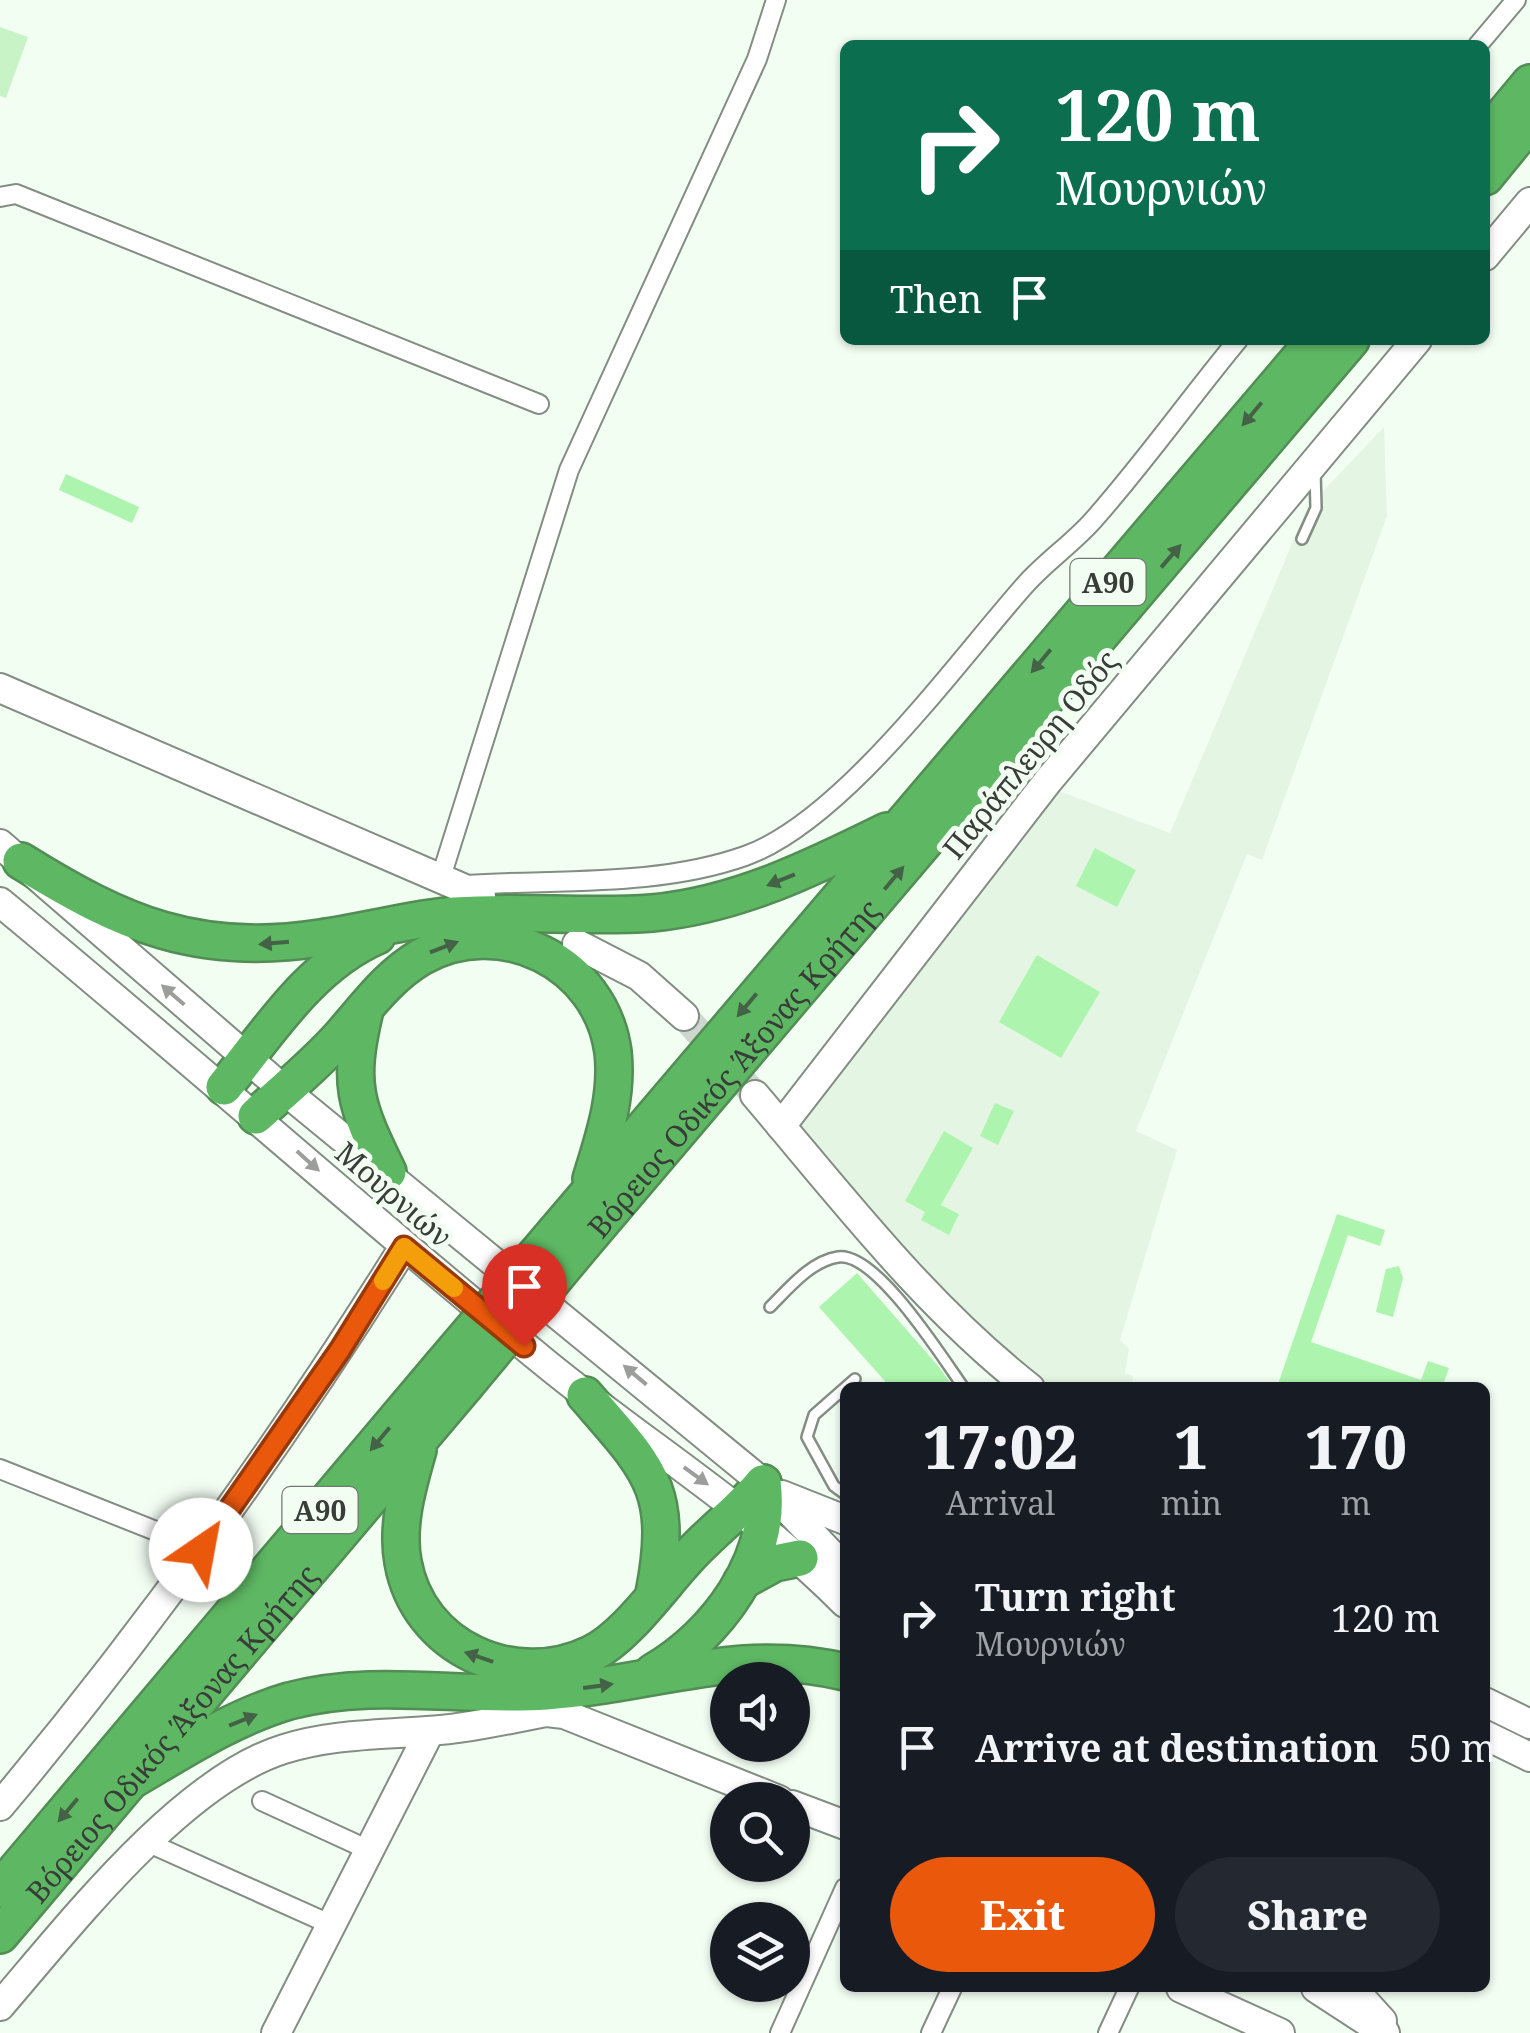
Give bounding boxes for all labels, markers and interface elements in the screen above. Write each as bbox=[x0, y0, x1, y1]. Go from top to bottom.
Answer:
text: 120 m bbox=[1055, 66, 1261, 162]
icon: right bbox=[890, 80, 1020, 210]
text: Μουρνιών bbox=[1055, 157, 1267, 218]
icon: arrive bbox=[1002, 270, 1057, 325]
text: Then bbox=[890, 272, 982, 324]
one-way arrow bbox=[1241, 401, 1263, 426]
one-way arrow bbox=[1160, 544, 1182, 569]
road number: Α90 bbox=[1070, 559, 1146, 605]
street label: Παράπλευρη Οδός bbox=[933, 641, 1127, 867]
one-way arrow bbox=[1030, 649, 1052, 674]
one-way arrow bbox=[883, 865, 904, 890]
one-way arrow bbox=[766, 873, 796, 889]
street label: Βόρειος Οδικός Άξονας Κρήτης bbox=[577, 890, 888, 1246]
one-way arrow bbox=[258, 935, 290, 951]
one-way arrow bbox=[429, 939, 459, 955]
one-way arrow bbox=[161, 984, 186, 1006]
one-way arrow bbox=[737, 993, 759, 1018]
street label: Μουρνιών bbox=[327, 1132, 461, 1256]
one-way arrow bbox=[295, 1150, 320, 1172]
pin bbox=[482, 1244, 567, 1347]
icon: arrive bbox=[497, 1259, 552, 1314]
one-way arrow bbox=[622, 1365, 647, 1386]
text: 17:02 bbox=[923, 1405, 1078, 1487]
text: 1 bbox=[1174, 1405, 1208, 1487]
text: 170 bbox=[1305, 1405, 1407, 1487]
one-way arrow bbox=[369, 1427, 391, 1452]
one-way arrow bbox=[683, 1466, 709, 1486]
text: Arrival bbox=[946, 1481, 1055, 1524]
text: min bbox=[1161, 1481, 1222, 1524]
text: m bbox=[1341, 1481, 1371, 1524]
road number: Α90 bbox=[282, 1487, 358, 1533]
position arrow bbox=[149, 1498, 253, 1602]
street label: Βόρειος Οδικός Άξονας Κρήτης bbox=[16, 1555, 327, 1911]
text: Turn right bbox=[975, 1570, 1176, 1622]
icon: right bbox=[890, 1590, 945, 1645]
text: 120 m bbox=[1330, 1591, 1440, 1643]
text: Μουρνιών bbox=[975, 1622, 1126, 1665]
one-way arrow bbox=[464, 1649, 494, 1664]
map controls bbox=[710, 1662, 810, 2002]
button: sound bbox=[710, 1662, 810, 1762]
one-way arrow bbox=[583, 1677, 615, 1693]
one-way arrow bbox=[229, 1711, 259, 1727]
icon: arrive bbox=[890, 1720, 945, 1775]
text: Arrive at destination bbox=[975, 1721, 1379, 1773]
text: 50 m bbox=[1409, 1721, 1497, 1773]
button: search bbox=[710, 1782, 810, 1882]
one-way arrow bbox=[57, 1797, 79, 1822]
button: Exit bbox=[890, 1857, 1155, 1972]
button: Share bbox=[1175, 1857, 1440, 1972]
button: layers bbox=[710, 1902, 810, 2002]

